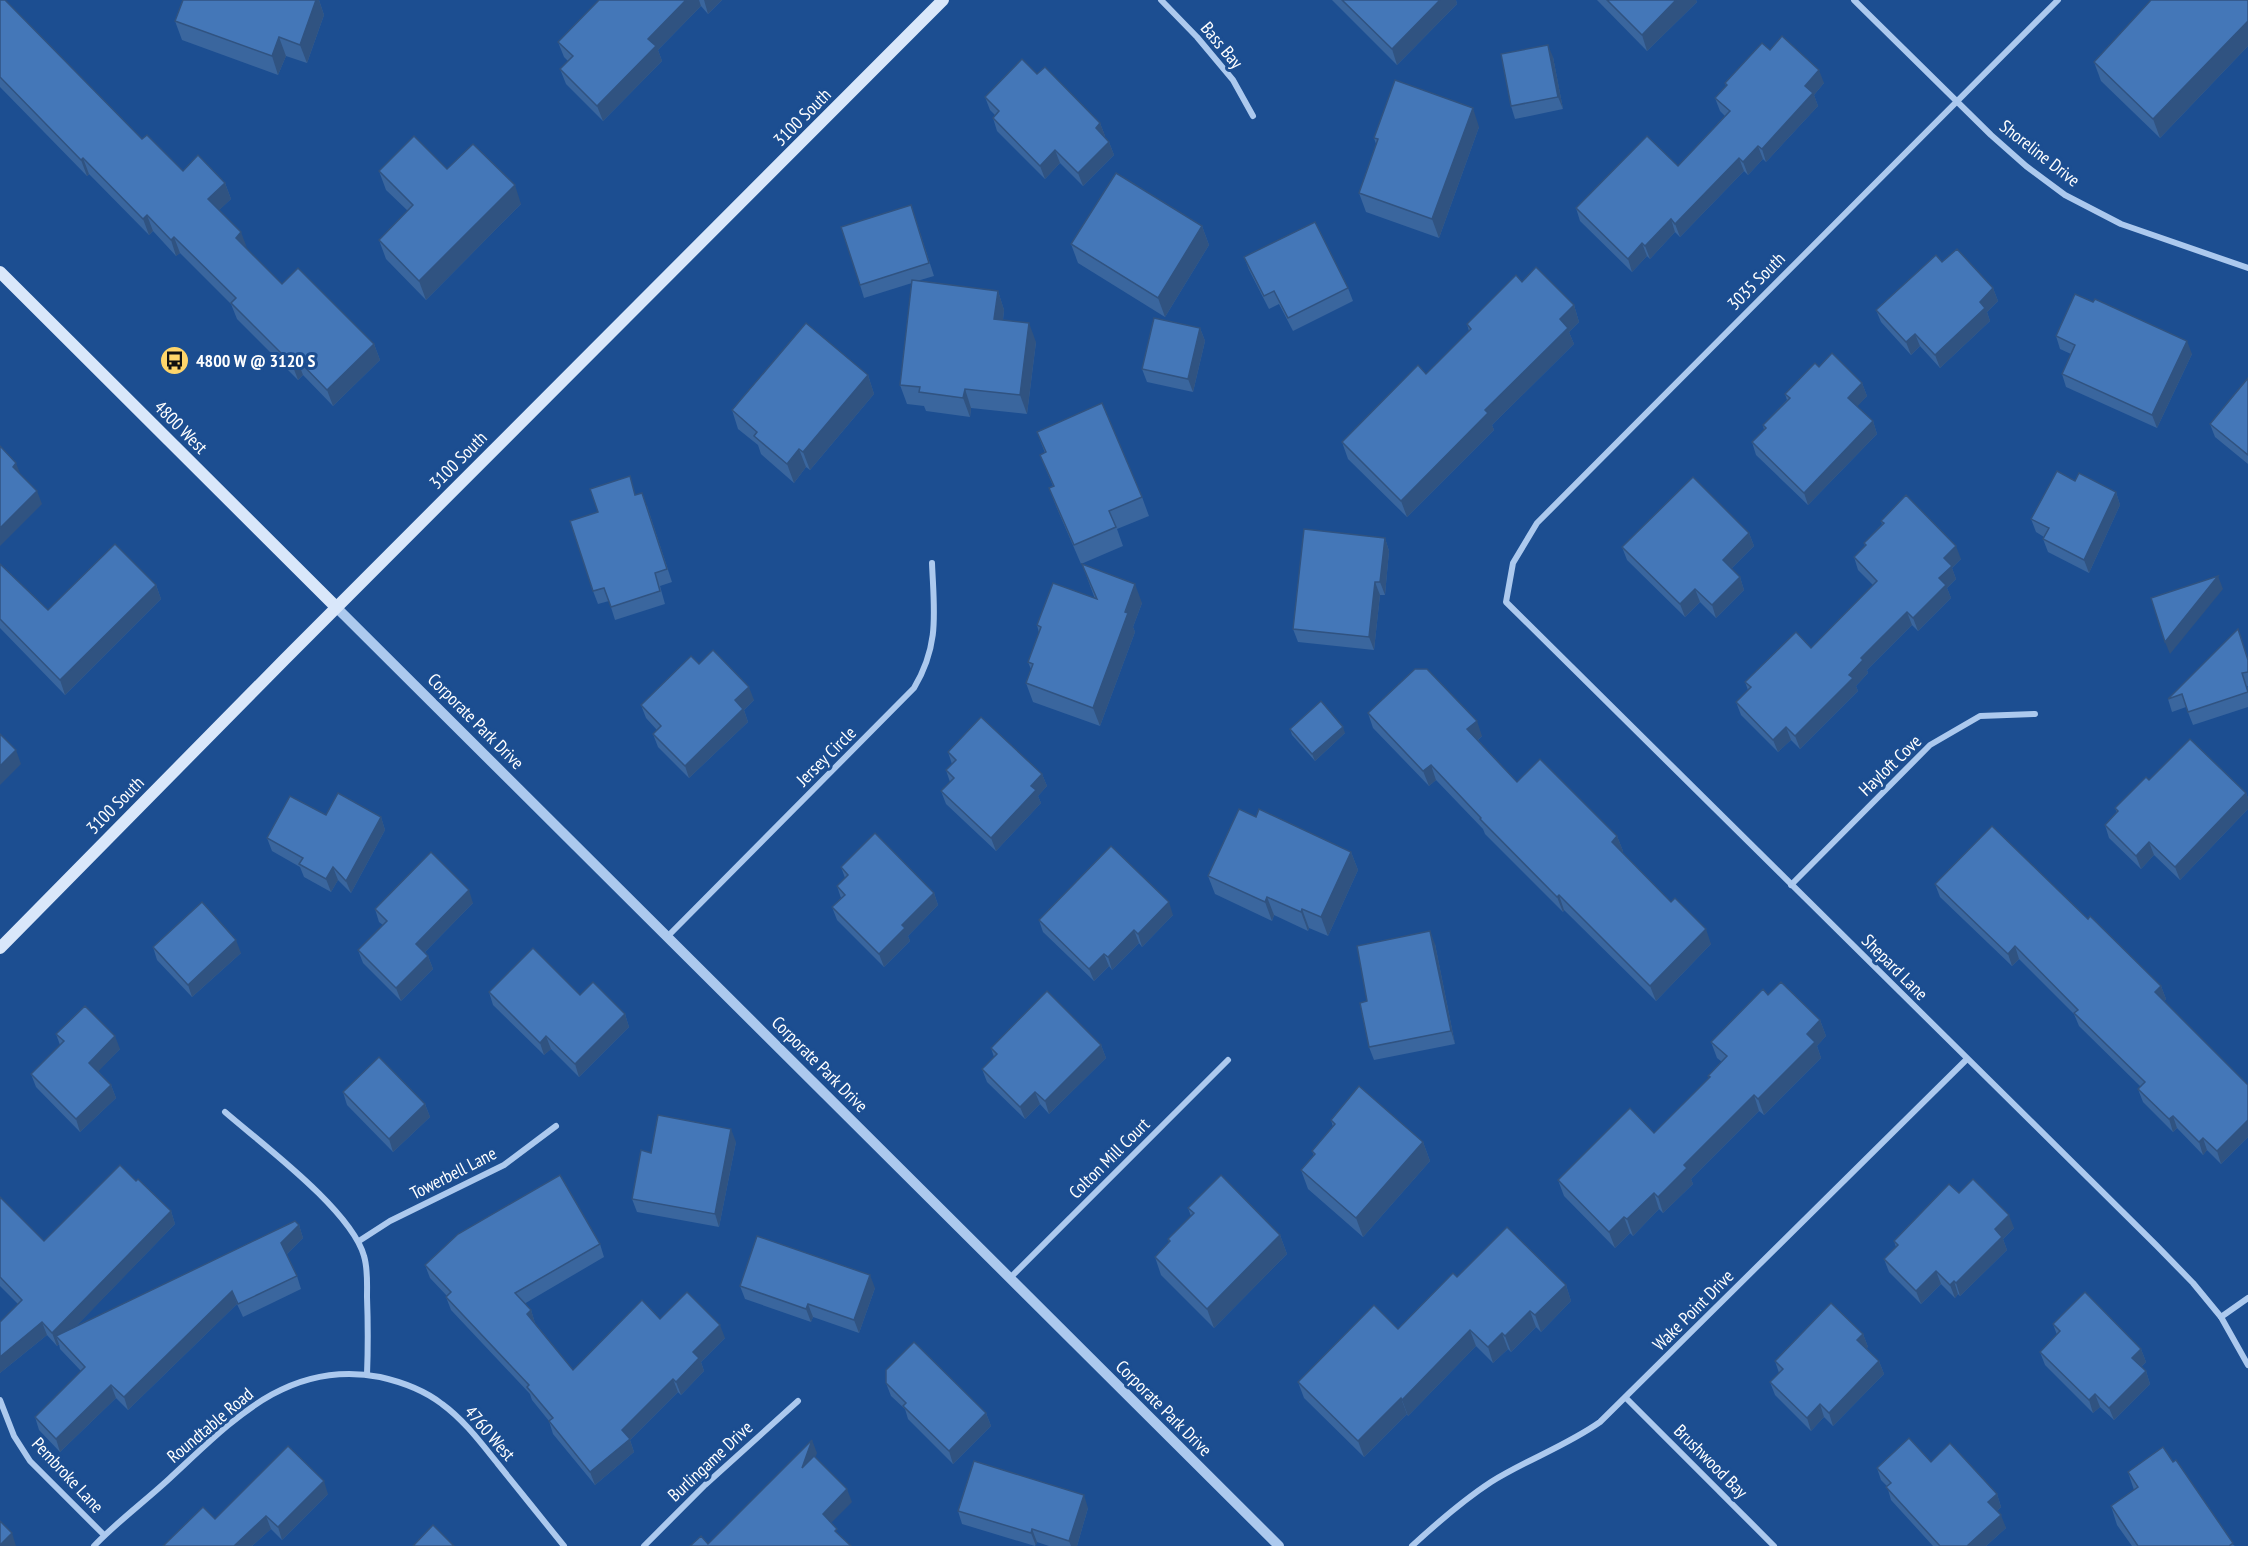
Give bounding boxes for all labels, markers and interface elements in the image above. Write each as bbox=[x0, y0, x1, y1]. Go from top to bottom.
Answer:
street label: Bass Bay bbox=[1196, 17, 1248, 73]
street label: 3100 South bbox=[768, 83, 836, 151]
street label: Shoreline Drive bbox=[1995, 114, 2085, 192]
street label: 3035 South bbox=[1722, 247, 1790, 315]
bus stop icon: 4800 W @ 3120 S bbox=[159, 344, 191, 376]
place label: 4800 W @ 3120 S bbox=[196, 349, 316, 372]
street label: 4800 West bbox=[150, 396, 212, 458]
street label: 3100 South bbox=[424, 426, 492, 494]
street label: Corporate Park Drive bbox=[423, 668, 529, 774]
street label: Jersey Circle bbox=[791, 721, 861, 791]
street label: Hayloft Cove bbox=[1854, 730, 1926, 800]
street label: 3100 South bbox=[81, 771, 149, 839]
street label: Shepard Lane bbox=[1857, 929, 1933, 1005]
street label: Corporate Park Drive bbox=[767, 1011, 873, 1117]
street label: Colton Mill Court bbox=[1064, 1113, 1154, 1203]
street label: Towerbell Lane bbox=[406, 1141, 500, 1205]
street label: Wake Point Drive bbox=[1648, 1265, 1738, 1355]
street label: Corporate Park Drive bbox=[1111, 1355, 1217, 1461]
street label: Roundtable Road bbox=[162, 1382, 258, 1468]
street label: 4760 West bbox=[460, 1401, 520, 1465]
street label: Burlingame Drive bbox=[663, 1416, 757, 1506]
street label: Brushwood Bay bbox=[1669, 1419, 1753, 1503]
street label: Pembroke Lane bbox=[27, 1432, 109, 1518]

